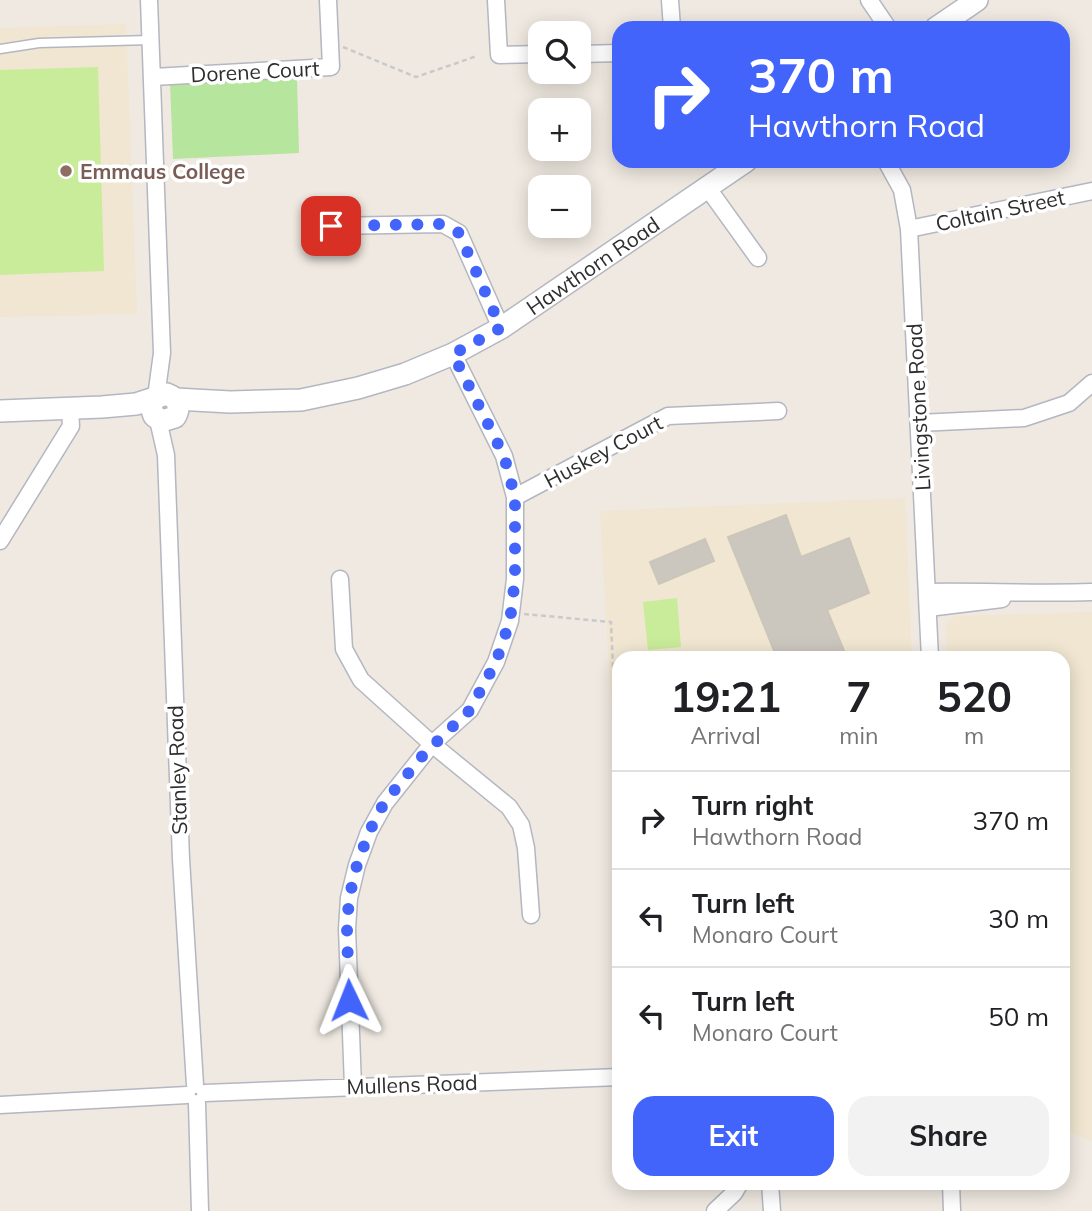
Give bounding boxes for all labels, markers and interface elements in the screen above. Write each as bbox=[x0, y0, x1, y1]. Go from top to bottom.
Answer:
map controls bbox=[528, 21, 591, 238]
button: search bbox=[528, 21, 591, 84]
text: 370 m bbox=[748, 44, 894, 105]
icon: right bbox=[633, 49, 724, 140]
street label: Dorene Court bbox=[190, 55, 320, 87]
button: + bbox=[528, 98, 591, 161]
text: Hawthorn Road bbox=[748, 105, 985, 145]
place label: Emmaus College bbox=[80, 158, 245, 184]
marker: Emmaus College bbox=[58, 163, 74, 179]
button: − bbox=[528, 175, 591, 238]
street label: Coltain Street bbox=[933, 184, 1067, 236]
pin bbox=[301, 196, 361, 256]
icon: arrive bbox=[312, 207, 350, 245]
street label: Hawthorn Road bbox=[521, 211, 664, 320]
street label: Livingstone Road bbox=[901, 323, 935, 491]
street label: Huskey Court bbox=[539, 409, 667, 493]
text: 19:21 bbox=[670, 670, 781, 723]
text: 7 bbox=[846, 670, 871, 723]
text: 520 bbox=[936, 670, 1012, 723]
street label: Stanley Road bbox=[162, 705, 192, 835]
text: Arrival bbox=[690, 721, 761, 750]
text: min bbox=[839, 721, 878, 750]
text: m bbox=[964, 721, 984, 750]
text: Turn right bbox=[692, 789, 813, 822]
icon: right bbox=[633, 801, 671, 839]
text: 370 m bbox=[973, 804, 1049, 837]
text: Hawthorn Road bbox=[692, 822, 862, 851]
text: Turn left bbox=[692, 887, 794, 920]
icon: left bbox=[633, 899, 671, 937]
text: 30 m bbox=[988, 902, 1049, 935]
text: Monaro Court bbox=[692, 920, 838, 949]
position arrow bbox=[312, 963, 386, 1037]
text: Turn left bbox=[692, 985, 794, 1018]
icon: left bbox=[633, 997, 671, 1035]
text: 50 m bbox=[988, 1000, 1049, 1033]
text: Monaro Court bbox=[692, 1018, 838, 1047]
street label: Mullens Road bbox=[346, 1069, 478, 1099]
button: Exit bbox=[633, 1096, 834, 1176]
button: Share bbox=[848, 1096, 1049, 1176]

